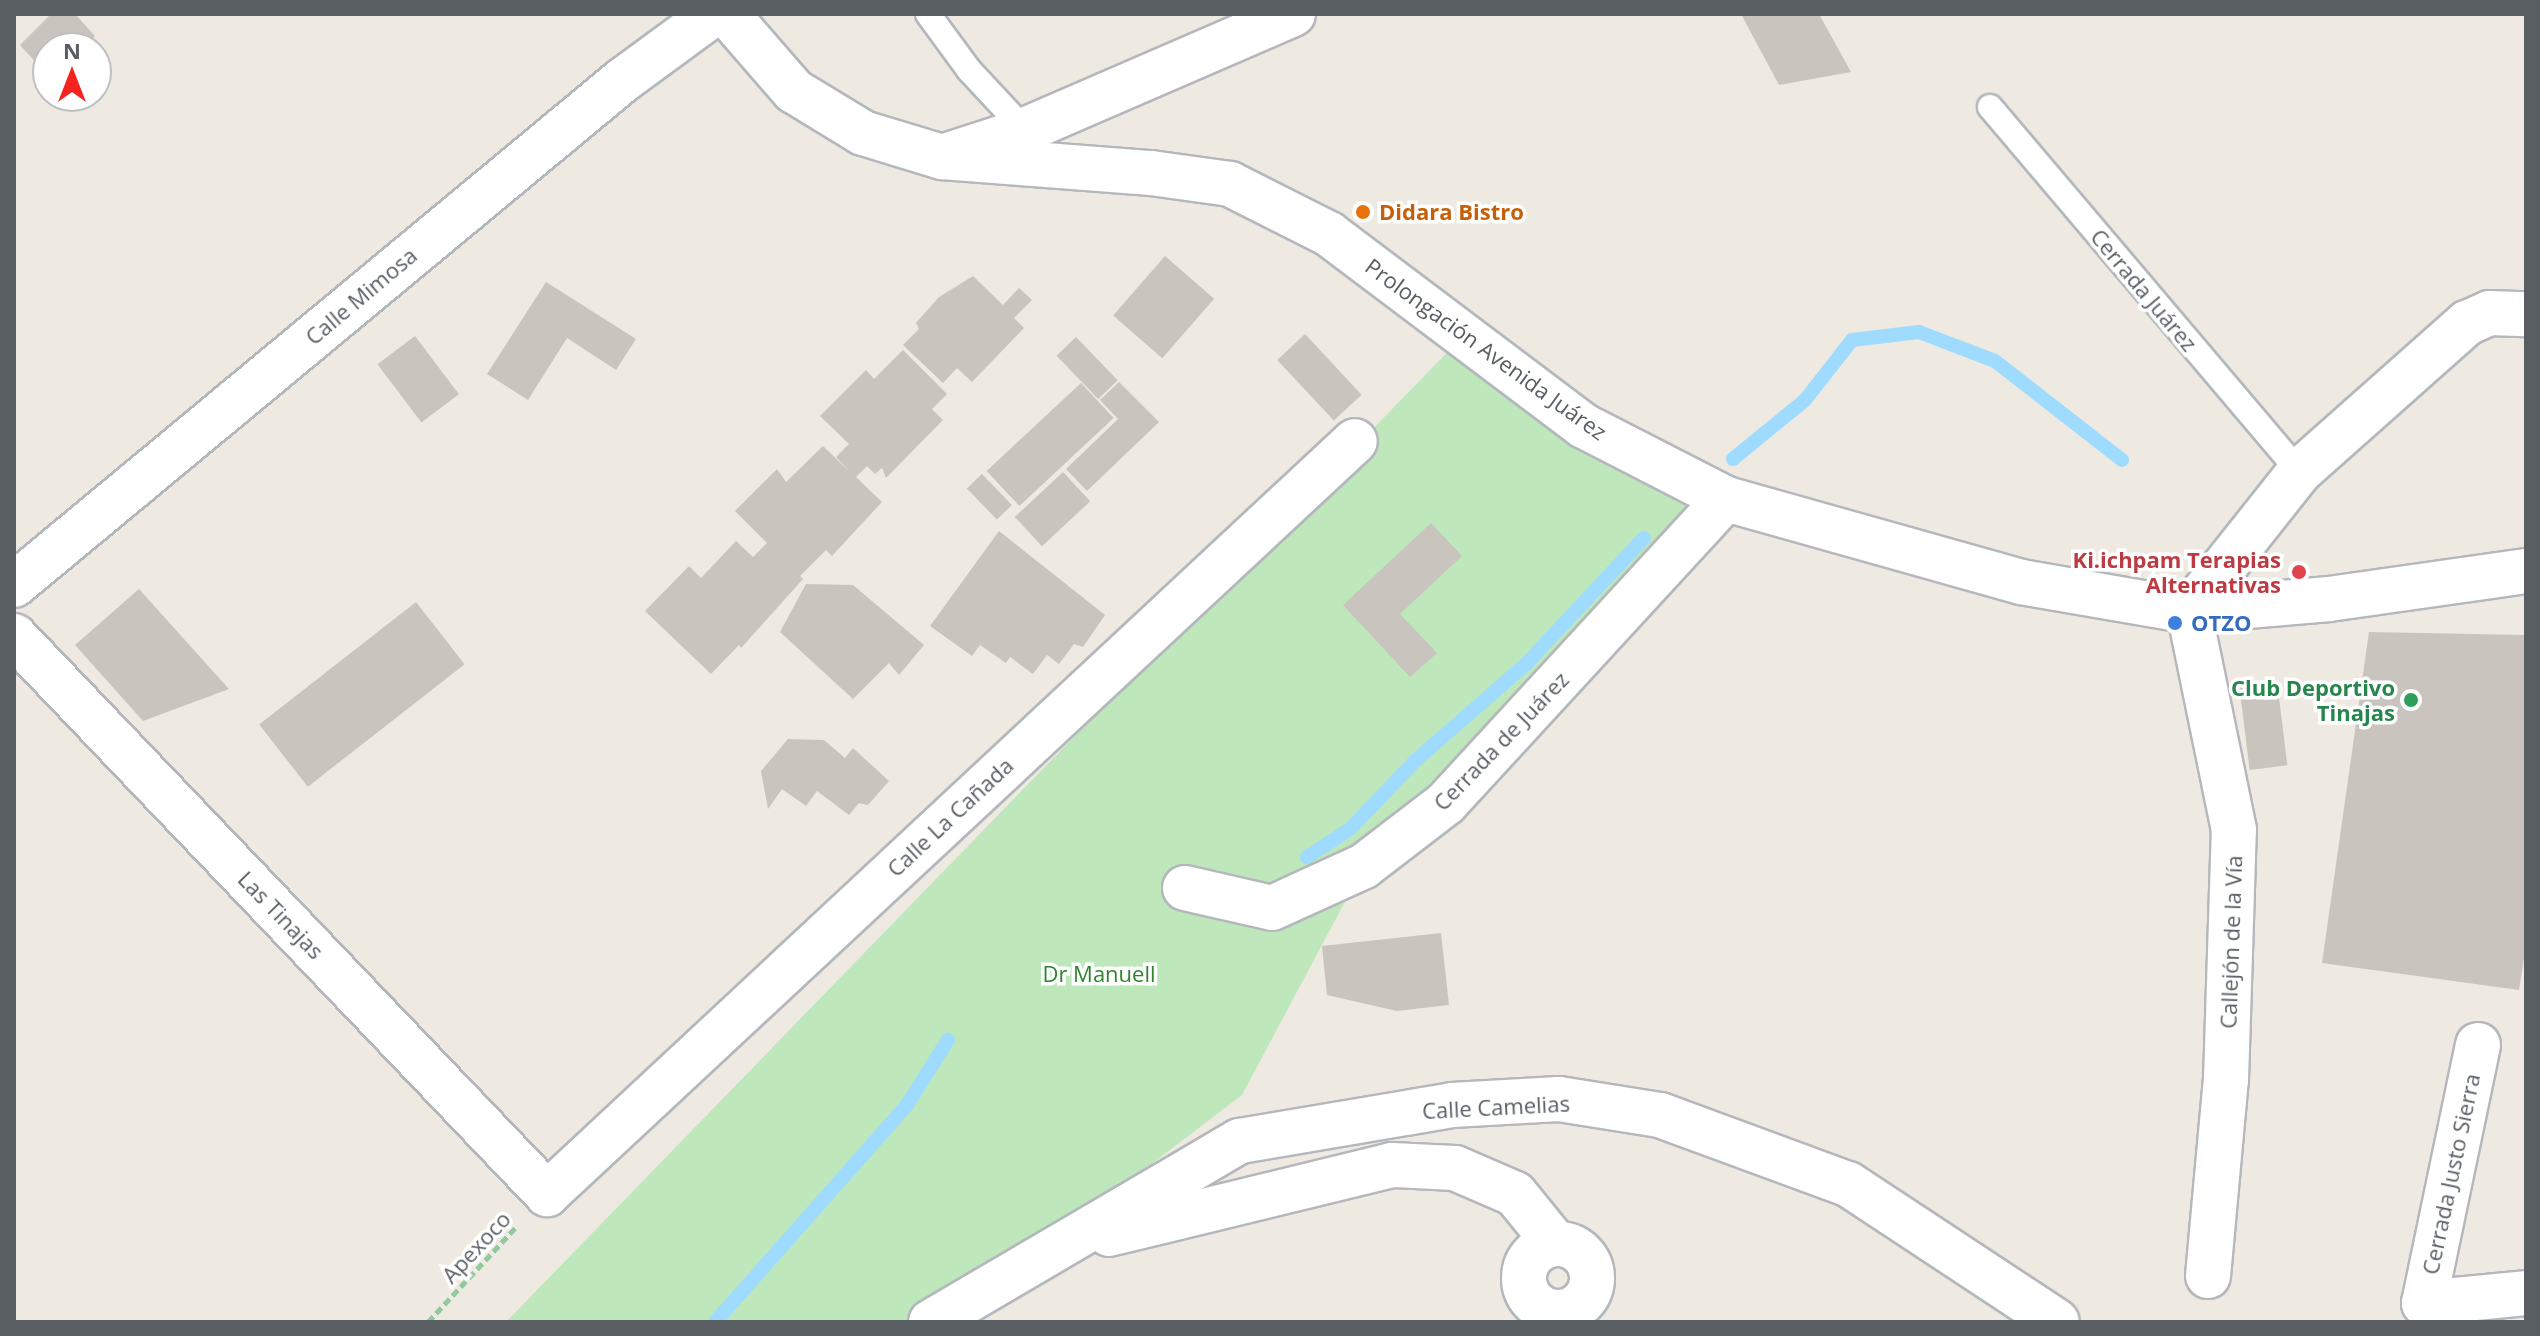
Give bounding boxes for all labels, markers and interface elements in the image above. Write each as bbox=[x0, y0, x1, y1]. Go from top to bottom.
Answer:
north arrow bbox=[32, 32, 112, 112]
text: N bbox=[63, 35, 81, 65]
place label: Didara Bistro bbox=[1379, 199, 1524, 225]
marker: Didara Bistro bbox=[1354, 203, 1372, 221]
street label: Cerrada Juárez bbox=[2085, 224, 2203, 356]
street label: Calle Mimosa bbox=[300, 242, 422, 350]
street label: Prolongación Avenida Juárez bbox=[1360, 253, 1612, 445]
place label: Ki.ichpam Terapias Alternativas bbox=[2073, 546, 2281, 598]
marker: Ki.ichpam Terapias Alternativas bbox=[2288, 561, 2310, 583]
place label: OTZO bbox=[2191, 610, 2252, 636]
marker: OTZO bbox=[2166, 614, 2184, 632]
street label: Cerrada de Juárez bbox=[1428, 666, 1574, 816]
place label: Club Deportivo Tinajas bbox=[2231, 674, 2395, 726]
marker: Club Deportivo Tinajas bbox=[2402, 691, 2420, 709]
street label: Calle La Cañada bbox=[882, 752, 1018, 882]
street label: Callejón de la Vía bbox=[2215, 855, 2247, 1029]
street label: Las Tinajas bbox=[233, 866, 329, 964]
park label: Dr Manuell bbox=[1042, 961, 1156, 987]
street label: Cerrada Justo Sierra bbox=[2417, 1071, 2485, 1277]
street label: Calle Camelias bbox=[1421, 1090, 1571, 1124]
street label: Apexoco bbox=[436, 1206, 516, 1288]

